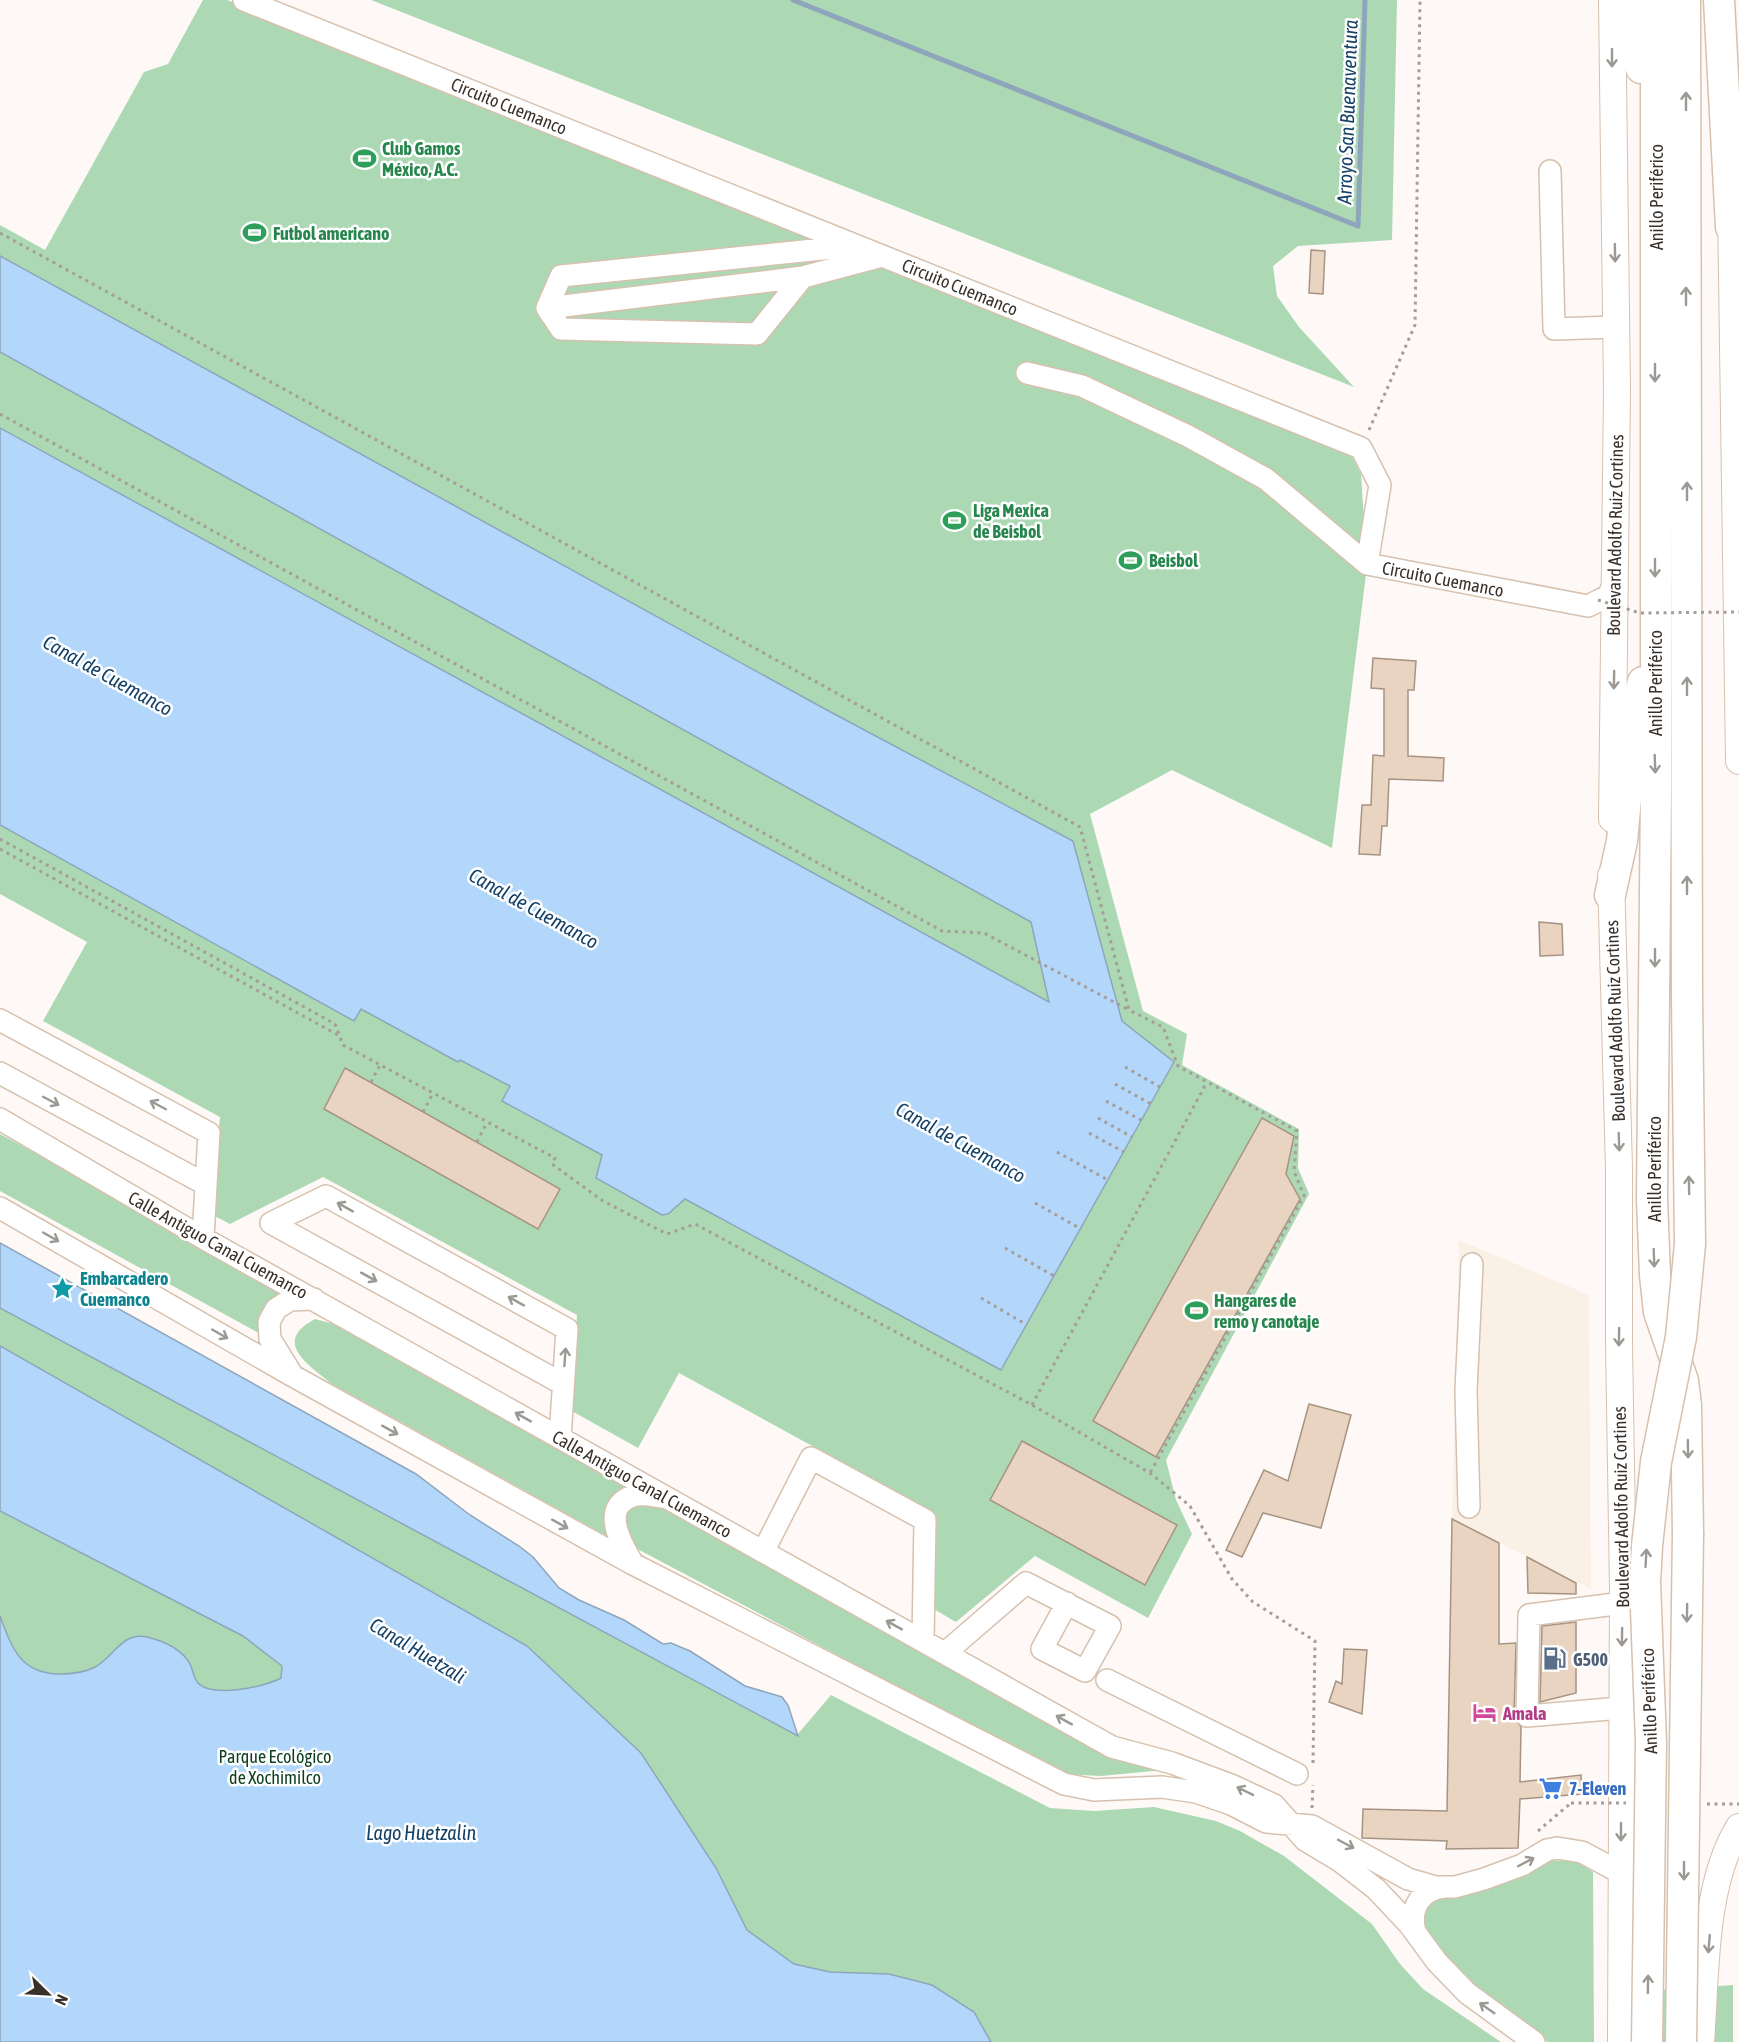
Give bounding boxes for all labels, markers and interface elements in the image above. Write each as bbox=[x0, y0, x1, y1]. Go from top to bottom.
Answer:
water label: Arroyo San Buenaventura bbox=[1332, 19, 1362, 206]
one-way arrow bbox=[1606, 48, 1618, 68]
street label: Circuito Cuemanco bbox=[448, 73, 570, 139]
one-way arrow bbox=[1680, 92, 1692, 112]
place label: Club Gamos México, A.C. bbox=[382, 138, 461, 180]
street label: Anillo Periférico bbox=[1646, 144, 1667, 250]
sports icon: Club Gamos México, A.C. bbox=[351, 145, 377, 171]
sports icon: Futbol americano bbox=[242, 220, 268, 246]
place label: Futbol americano bbox=[273, 223, 389, 244]
one-way arrow bbox=[1609, 243, 1620, 263]
street label: Circuito Cuemanco bbox=[899, 254, 1021, 320]
one-way arrow bbox=[1680, 287, 1692, 307]
one-way arrow bbox=[1649, 363, 1661, 383]
street label: Boulevard Adolfo Ruiz Cortines bbox=[1603, 434, 1627, 636]
one-way arrow bbox=[1681, 482, 1693, 502]
place label: Liga Mexica de Beisbol bbox=[973, 500, 1049, 542]
sports icon: Liga Mexica de Beisbol bbox=[942, 507, 968, 533]
sports icon: Beisbol bbox=[1118, 547, 1144, 573]
place label: Beisbol bbox=[1149, 550, 1198, 571]
street label: Circuito Cuemanco bbox=[1381, 557, 1505, 601]
one-way arrow bbox=[1649, 558, 1661, 578]
water label: Canal de Cuemanco bbox=[39, 630, 177, 720]
street label: Anillo Periférico bbox=[1645, 630, 1666, 736]
one-way arrow bbox=[1608, 669, 1620, 689]
one-way arrow bbox=[1681, 677, 1693, 697]
one-way arrow bbox=[1650, 753, 1661, 773]
water label: Canal de Cuemanco bbox=[465, 863, 603, 953]
one-way arrow bbox=[1681, 876, 1693, 896]
street label: Boulevard Adolfo Ruiz Cortines bbox=[1601, 920, 1629, 1122]
one-way arrow bbox=[1649, 948, 1661, 968]
one-way arrow bbox=[42, 1096, 60, 1107]
water label: Canal de Cuemanco bbox=[892, 1097, 1030, 1187]
one-way arrow bbox=[149, 1099, 167, 1110]
street label: Anillo Periférico bbox=[1644, 1116, 1665, 1222]
one-way arrow bbox=[1613, 1131, 1624, 1151]
one-way arrow bbox=[1683, 1176, 1695, 1196]
street label: Calle Antiguo Canal Cuemanco bbox=[125, 1187, 311, 1303]
one-way arrow bbox=[337, 1201, 354, 1213]
one-way arrow bbox=[42, 1231, 59, 1243]
one-way arrow bbox=[1649, 1248, 1660, 1268]
place label: Embarcadero Cuemanco bbox=[80, 1268, 168, 1310]
one-way arrow bbox=[360, 1271, 377, 1283]
place icon: Embarcadero Cuemanco bbox=[49, 1275, 75, 1301]
place label: Hangares de remo y canotaje bbox=[1214, 1290, 1319, 1332]
one-way arrow bbox=[507, 1295, 525, 1306]
sports icon: Hangares de remo y canotaje bbox=[1183, 1297, 1209, 1323]
one-way arrow bbox=[1613, 1326, 1625, 1346]
one-way arrow bbox=[211, 1328, 228, 1340]
one-way arrow bbox=[560, 1347, 571, 1367]
street label: Boulevard Adolfo Ruiz Cortines bbox=[1609, 1406, 1633, 1608]
one-way arrow bbox=[515, 1411, 532, 1423]
one-way arrow bbox=[380, 1425, 398, 1436]
street label: Calle Antiguo Canal Cuemanco bbox=[549, 1426, 735, 1542]
one-way arrow bbox=[1682, 1438, 1694, 1458]
one-way arrow bbox=[551, 1518, 568, 1530]
one-way arrow bbox=[1641, 1548, 1652, 1568]
one-way arrow bbox=[1681, 1602, 1693, 1622]
water label: Canal Huetzali bbox=[366, 1612, 470, 1688]
one-way arrow bbox=[886, 1619, 903, 1631]
one-way arrow bbox=[1617, 1626, 1628, 1646]
fuel station icon: G500 bbox=[1542, 1646, 1568, 1672]
street label: Anillo Periférico bbox=[1637, 1648, 1661, 1754]
place label: G500 bbox=[1573, 1649, 1608, 1670]
hotel icon: Amala bbox=[1472, 1700, 1498, 1726]
place label: Amala bbox=[1502, 1703, 1546, 1724]
one-way arrow bbox=[1056, 1714, 1073, 1726]
park label: Parque Ecológico de Xochimilco bbox=[219, 1746, 331, 1788]
supermarket icon: 7-Eleven bbox=[1538, 1775, 1564, 1801]
place label: 7-Eleven bbox=[1569, 1778, 1627, 1799]
one-way arrow bbox=[1237, 1785, 1255, 1797]
water label: Lago Huetzalin bbox=[366, 1821, 476, 1844]
one-way arrow bbox=[1615, 1821, 1627, 1841]
one-way arrow bbox=[1336, 1839, 1354, 1850]
one-way arrow bbox=[1516, 1856, 1534, 1867]
one-way arrow bbox=[1678, 1860, 1689, 1880]
one-way arrow bbox=[1703, 1933, 1714, 1953]
north arrow bbox=[18, 1964, 78, 2024]
one-way arrow bbox=[1642, 1974, 1653, 1994]
text: N bbox=[52, 1992, 72, 2008]
one-way arrow bbox=[1479, 2002, 1495, 2014]

